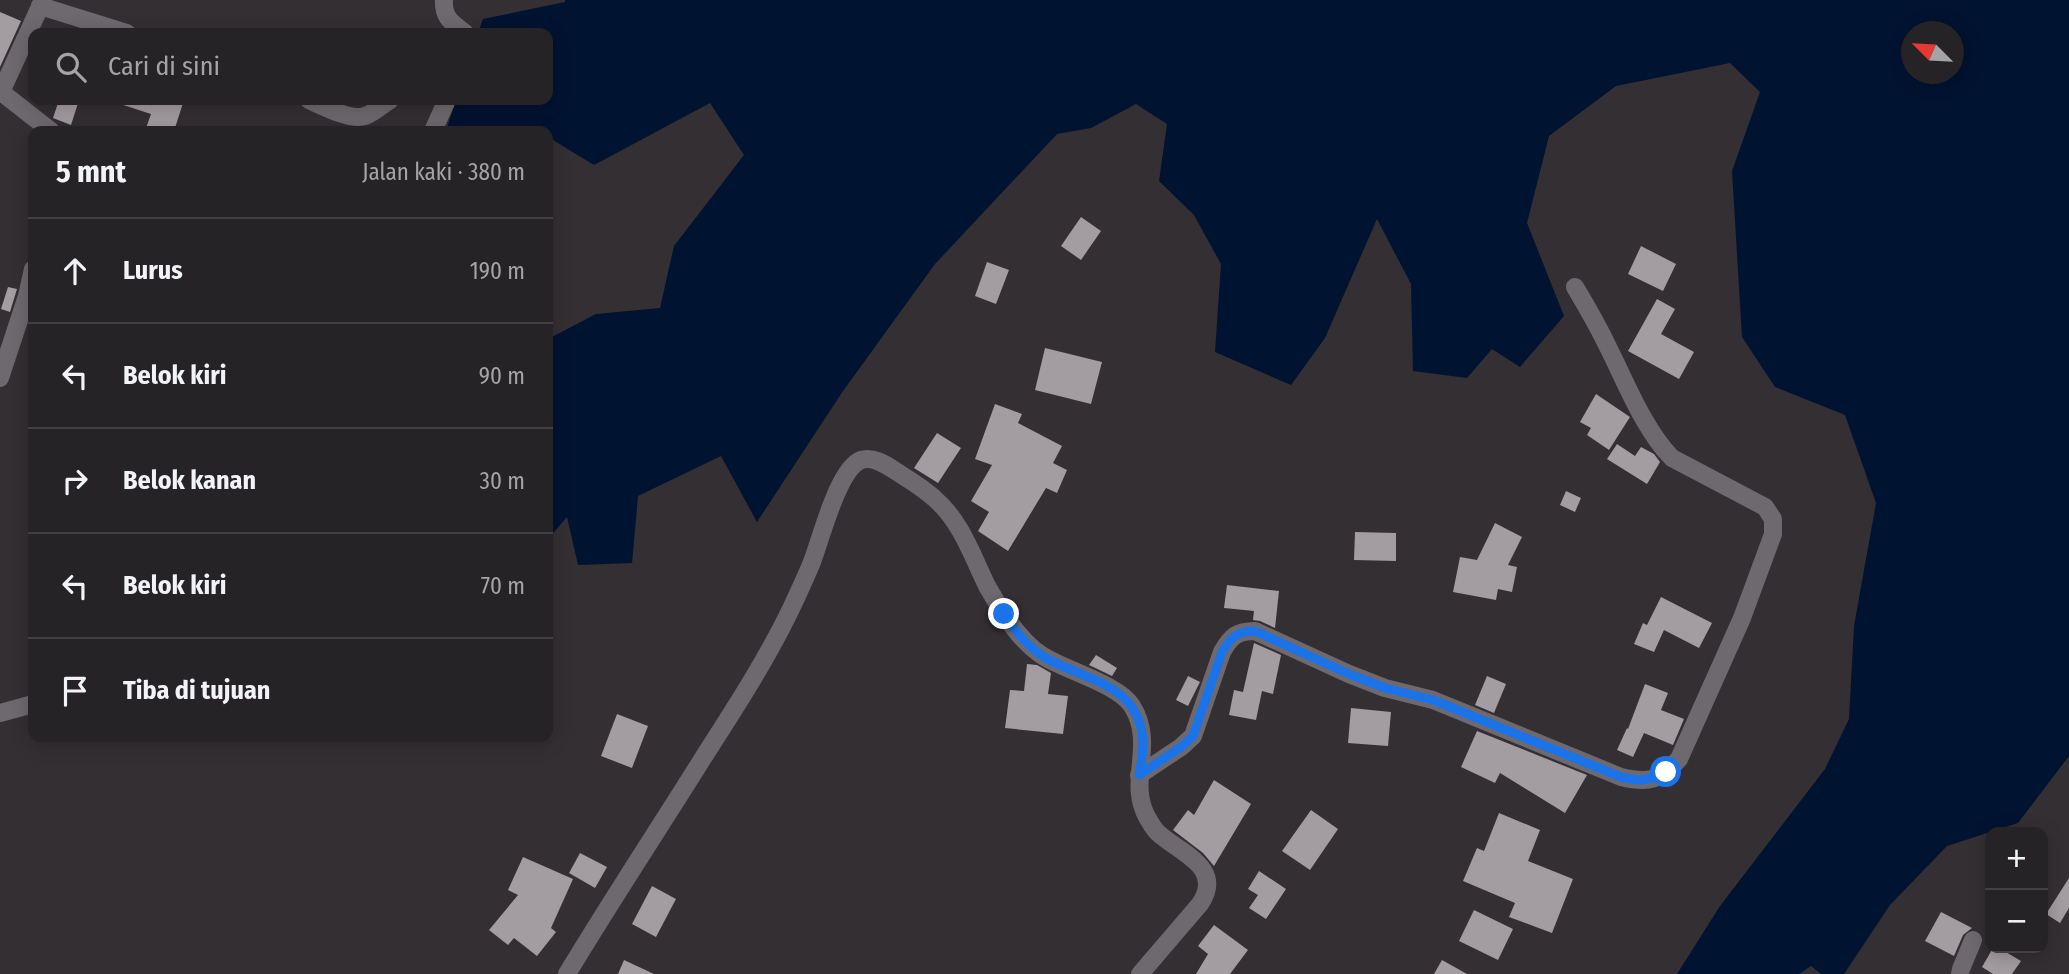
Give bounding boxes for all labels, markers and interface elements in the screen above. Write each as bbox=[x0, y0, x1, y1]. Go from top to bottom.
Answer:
north arrow bbox=[1901, 21, 1964, 84]
search box bbox=[28, 28, 553, 105]
icon: search bbox=[52, 48, 90, 86]
text: Cari di sini bbox=[108, 51, 220, 82]
text: 5 mnt bbox=[56, 154, 126, 190]
text: Jalan kaki · 380 m bbox=[362, 158, 525, 186]
icon: ahead bbox=[56, 252, 94, 290]
text: Lurus bbox=[123, 255, 183, 286]
text: 190 m bbox=[470, 257, 525, 285]
icon: left bbox=[56, 357, 94, 395]
text: Belok kiri bbox=[123, 360, 226, 391]
text: 90 m bbox=[479, 362, 525, 390]
icon: right bbox=[56, 462, 94, 500]
text: Belok kanan bbox=[123, 465, 256, 496]
text: 30 m bbox=[480, 467, 525, 495]
icon: left bbox=[56, 567, 94, 605]
text: Belok kiri bbox=[123, 570, 226, 601]
text: 70 m bbox=[481, 572, 525, 600]
route end bbox=[988, 598, 1019, 629]
icon: arrive bbox=[56, 672, 94, 710]
text: Tiba di tujuan bbox=[123, 675, 270, 706]
route start bbox=[1650, 756, 1681, 787]
map controls bbox=[1985, 827, 2048, 953]
button: + bbox=[1985, 827, 2048, 890]
button: − bbox=[1985, 890, 2048, 953]

